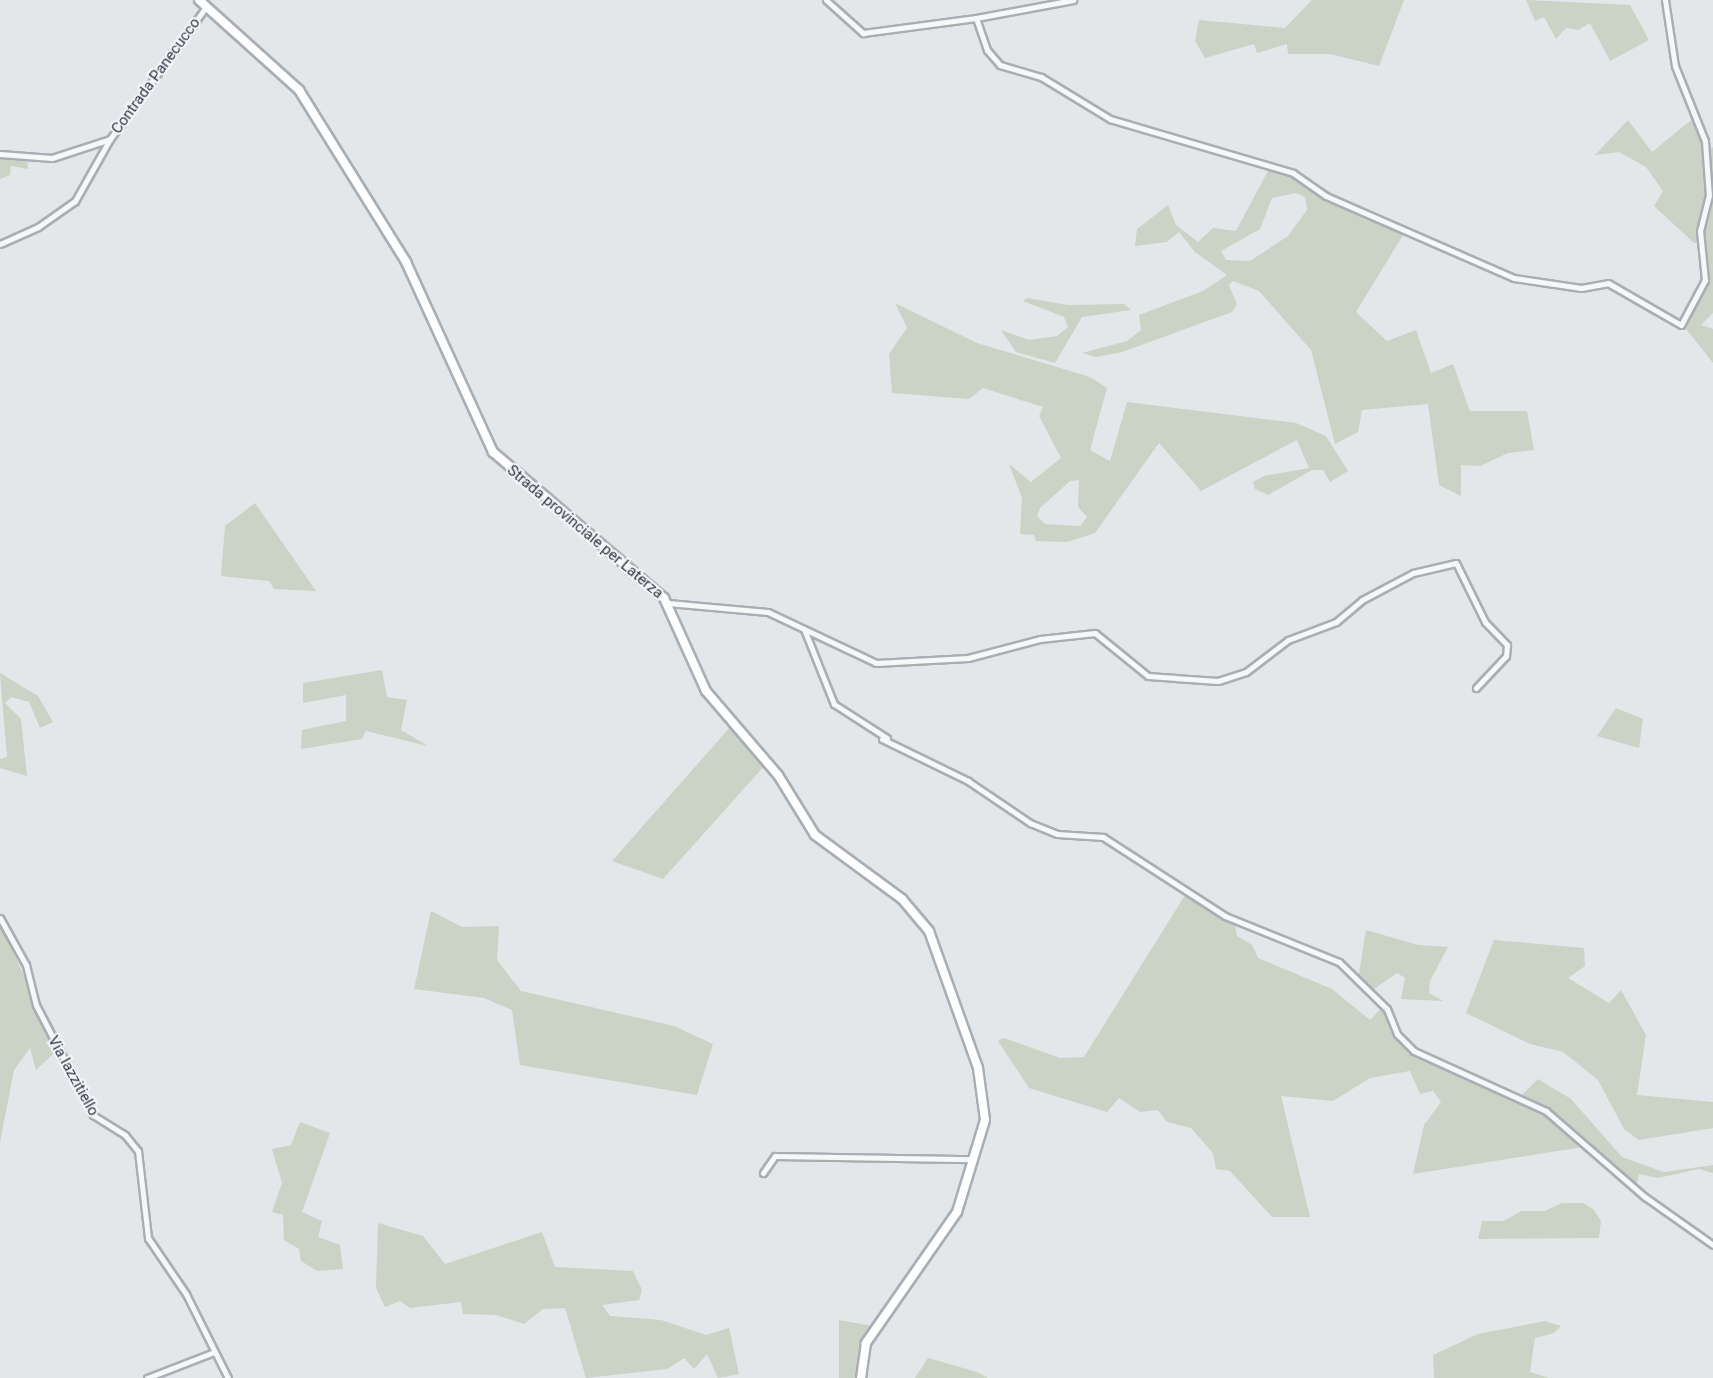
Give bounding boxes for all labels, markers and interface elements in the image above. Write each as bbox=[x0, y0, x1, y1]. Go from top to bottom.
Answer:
street label: Contrada Panecucco bbox=[108, 15, 204, 137]
street label: Strada provinciale per Laterza bbox=[503, 461, 667, 603]
street label: Via Iazzitiello bbox=[44, 1033, 102, 1119]

